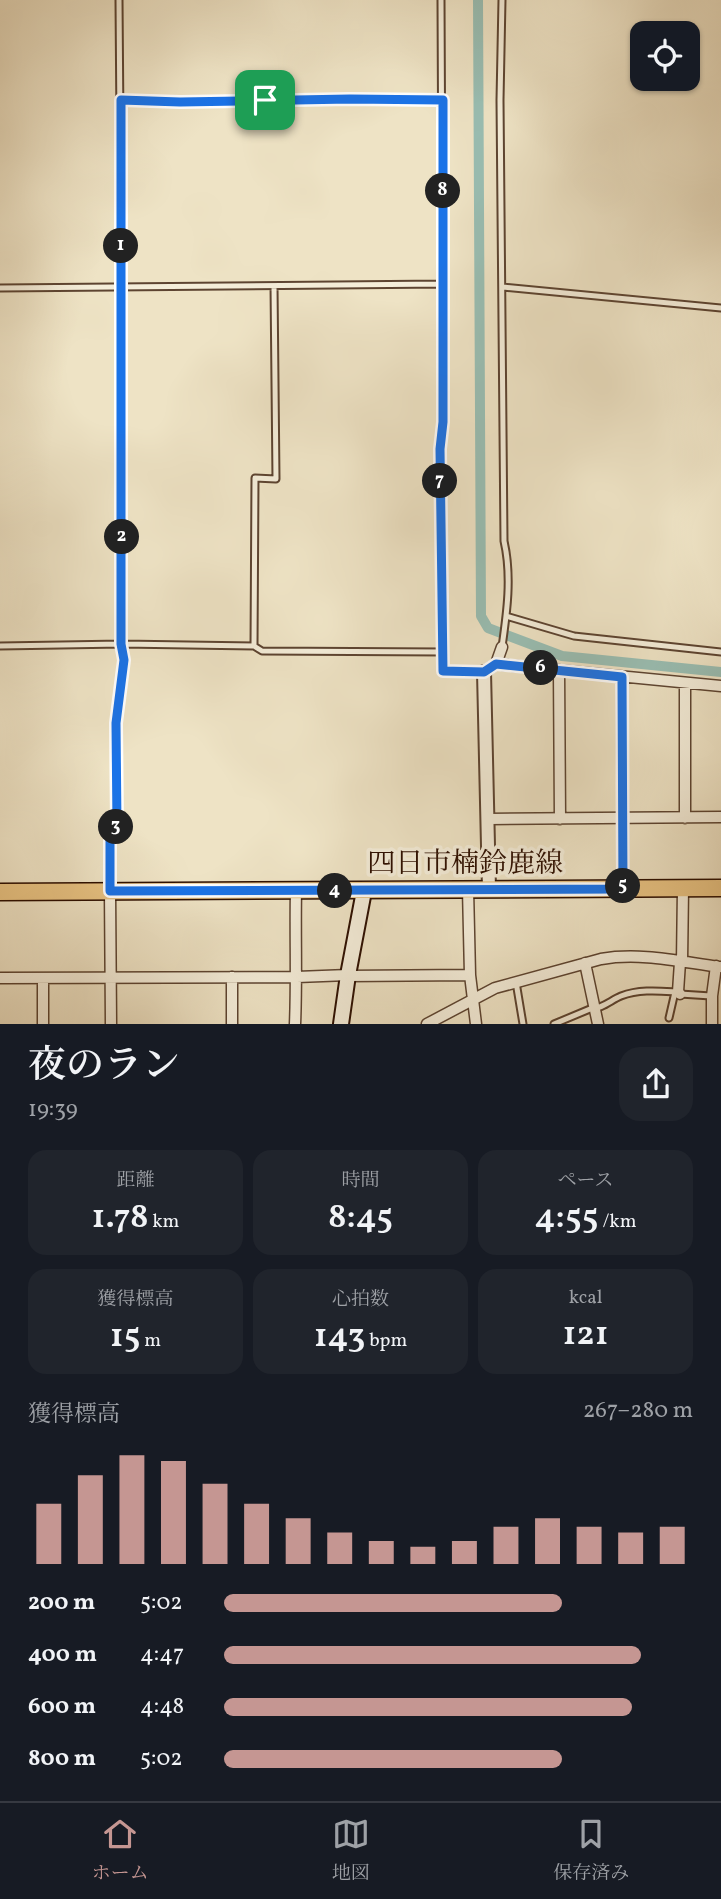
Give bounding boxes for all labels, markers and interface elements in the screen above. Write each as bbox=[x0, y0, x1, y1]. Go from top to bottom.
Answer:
map controls bbox=[630, 21, 700, 91]
button: locate bbox=[630, 21, 700, 91]
pin bbox=[235, 70, 295, 130]
icon: arrive bbox=[246, 81, 284, 119]
pin: 8 bbox=[426, 174, 460, 208]
text: 8 bbox=[437, 177, 448, 203]
pin: 1 bbox=[104, 229, 138, 264]
text: 1 bbox=[117, 232, 124, 258]
pin: 7 bbox=[422, 463, 458, 498]
text: 7 bbox=[435, 467, 444, 493]
pin: 2 bbox=[104, 520, 140, 554]
text: 2 bbox=[117, 523, 126, 549]
pin: 6 bbox=[524, 650, 558, 686]
text: 6 bbox=[535, 654, 546, 680]
pin: 3 bbox=[99, 810, 134, 844]
text: 3 bbox=[111, 813, 120, 839]
street label: 四日市楠鈴鹿線 bbox=[367, 845, 563, 884]
pin: 5 bbox=[606, 868, 640, 903]
text: 5 bbox=[618, 872, 627, 898]
pin: 4 bbox=[318, 874, 352, 908]
text: 4 bbox=[329, 877, 340, 903]
text: 夜のラン bbox=[28, 1041, 180, 1094]
button: share bbox=[619, 1047, 693, 1121]
text: 19:39 bbox=[28, 1094, 78, 1126]
text: 距離 bbox=[116, 1168, 155, 1194]
text: 時間 bbox=[341, 1168, 380, 1194]
text: ペース bbox=[557, 1168, 614, 1194]
text: 1.78 bbox=[92, 1194, 148, 1242]
text: 8:45 bbox=[328, 1194, 393, 1242]
text: 4:55 bbox=[535, 1194, 599, 1242]
text: km bbox=[148, 1209, 179, 1235]
text: /km bbox=[599, 1209, 636, 1235]
text: kcal bbox=[569, 1285, 602, 1311]
text: 獲得標高 bbox=[97, 1287, 174, 1313]
text: 心拍数 bbox=[332, 1287, 389, 1313]
text: 121 bbox=[562, 1311, 609, 1359]
text: 15 bbox=[110, 1313, 141, 1361]
text: 143 bbox=[314, 1313, 365, 1361]
text: m bbox=[141, 1328, 161, 1354]
text: bpm bbox=[365, 1328, 407, 1354]
text: 267–280 m bbox=[583, 1395, 693, 1427]
text: 獲得標高 bbox=[28, 1399, 120, 1431]
text: 200 m bbox=[28, 1587, 95, 1619]
text: 5:02 bbox=[140, 1587, 183, 1619]
text: 400 m bbox=[28, 1639, 97, 1671]
text: 4:47 bbox=[140, 1639, 184, 1671]
text: 600 m bbox=[28, 1691, 96, 1723]
text: 4:48 bbox=[140, 1691, 184, 1723]
text: 800 m bbox=[28, 1743, 96, 1775]
text: 5:02 bbox=[140, 1743, 183, 1775]
tab: ホーム bbox=[92, 1815, 149, 1887]
tab: 地図 bbox=[332, 1815, 370, 1887]
tab: 保存済み bbox=[553, 1815, 629, 1887]

